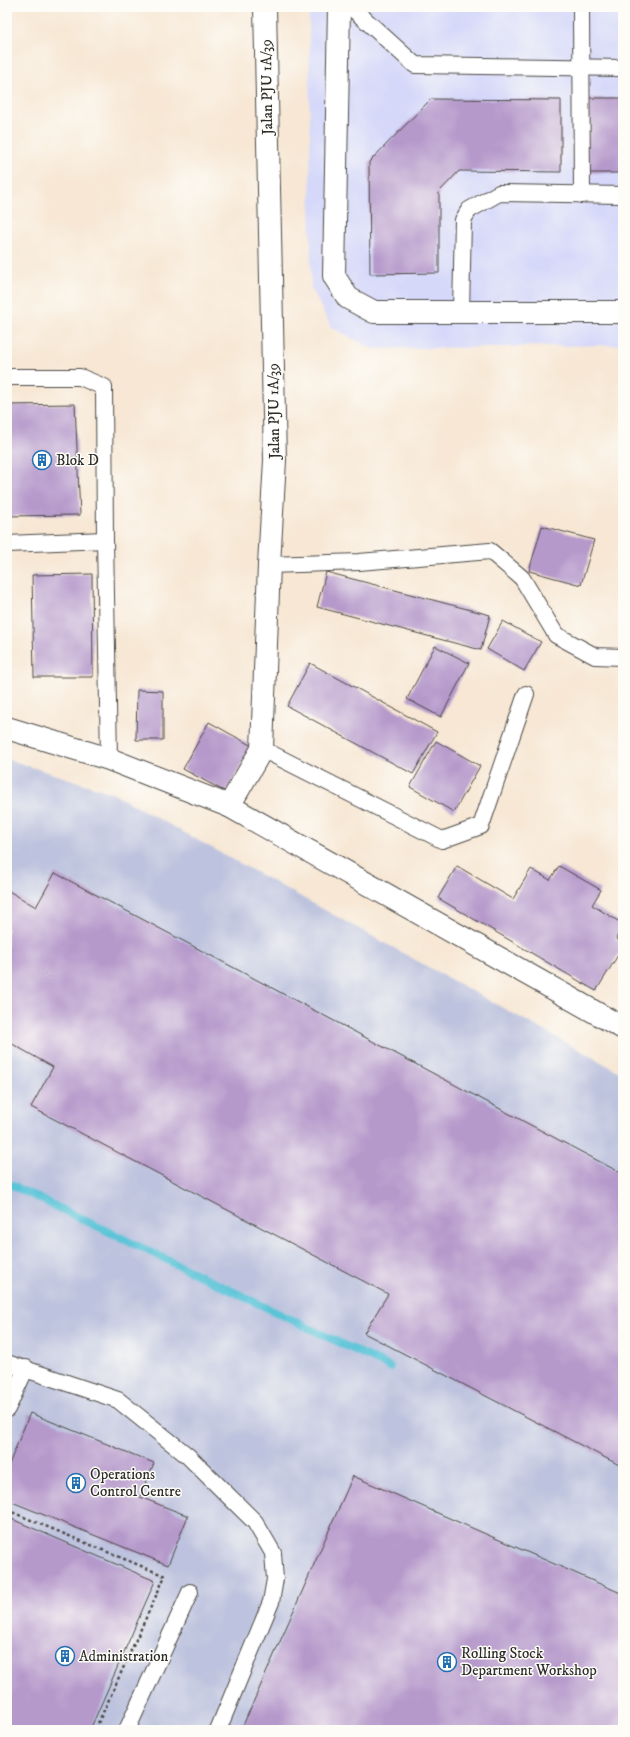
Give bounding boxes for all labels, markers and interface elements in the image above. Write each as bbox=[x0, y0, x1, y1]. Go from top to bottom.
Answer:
street label: Jalan PJU 1A/39 bbox=[257, 39, 277, 137]
street label: Jalan PJU 1A/39 bbox=[264, 363, 284, 461]
building icon: Blok D bbox=[31, 449, 53, 471]
place label: Blok D bbox=[56, 451, 99, 470]
place label: Operations Control Centre bbox=[90, 1465, 181, 1501]
building icon: Operations Control Centre bbox=[65, 1472, 87, 1494]
place label: Rolling Stock Department Workshop bbox=[461, 1644, 597, 1680]
building icon: Administration bbox=[54, 1645, 76, 1667]
place label: Administration bbox=[79, 1647, 169, 1666]
building icon: Rolling Stock Department Workshop bbox=[436, 1651, 458, 1673]

